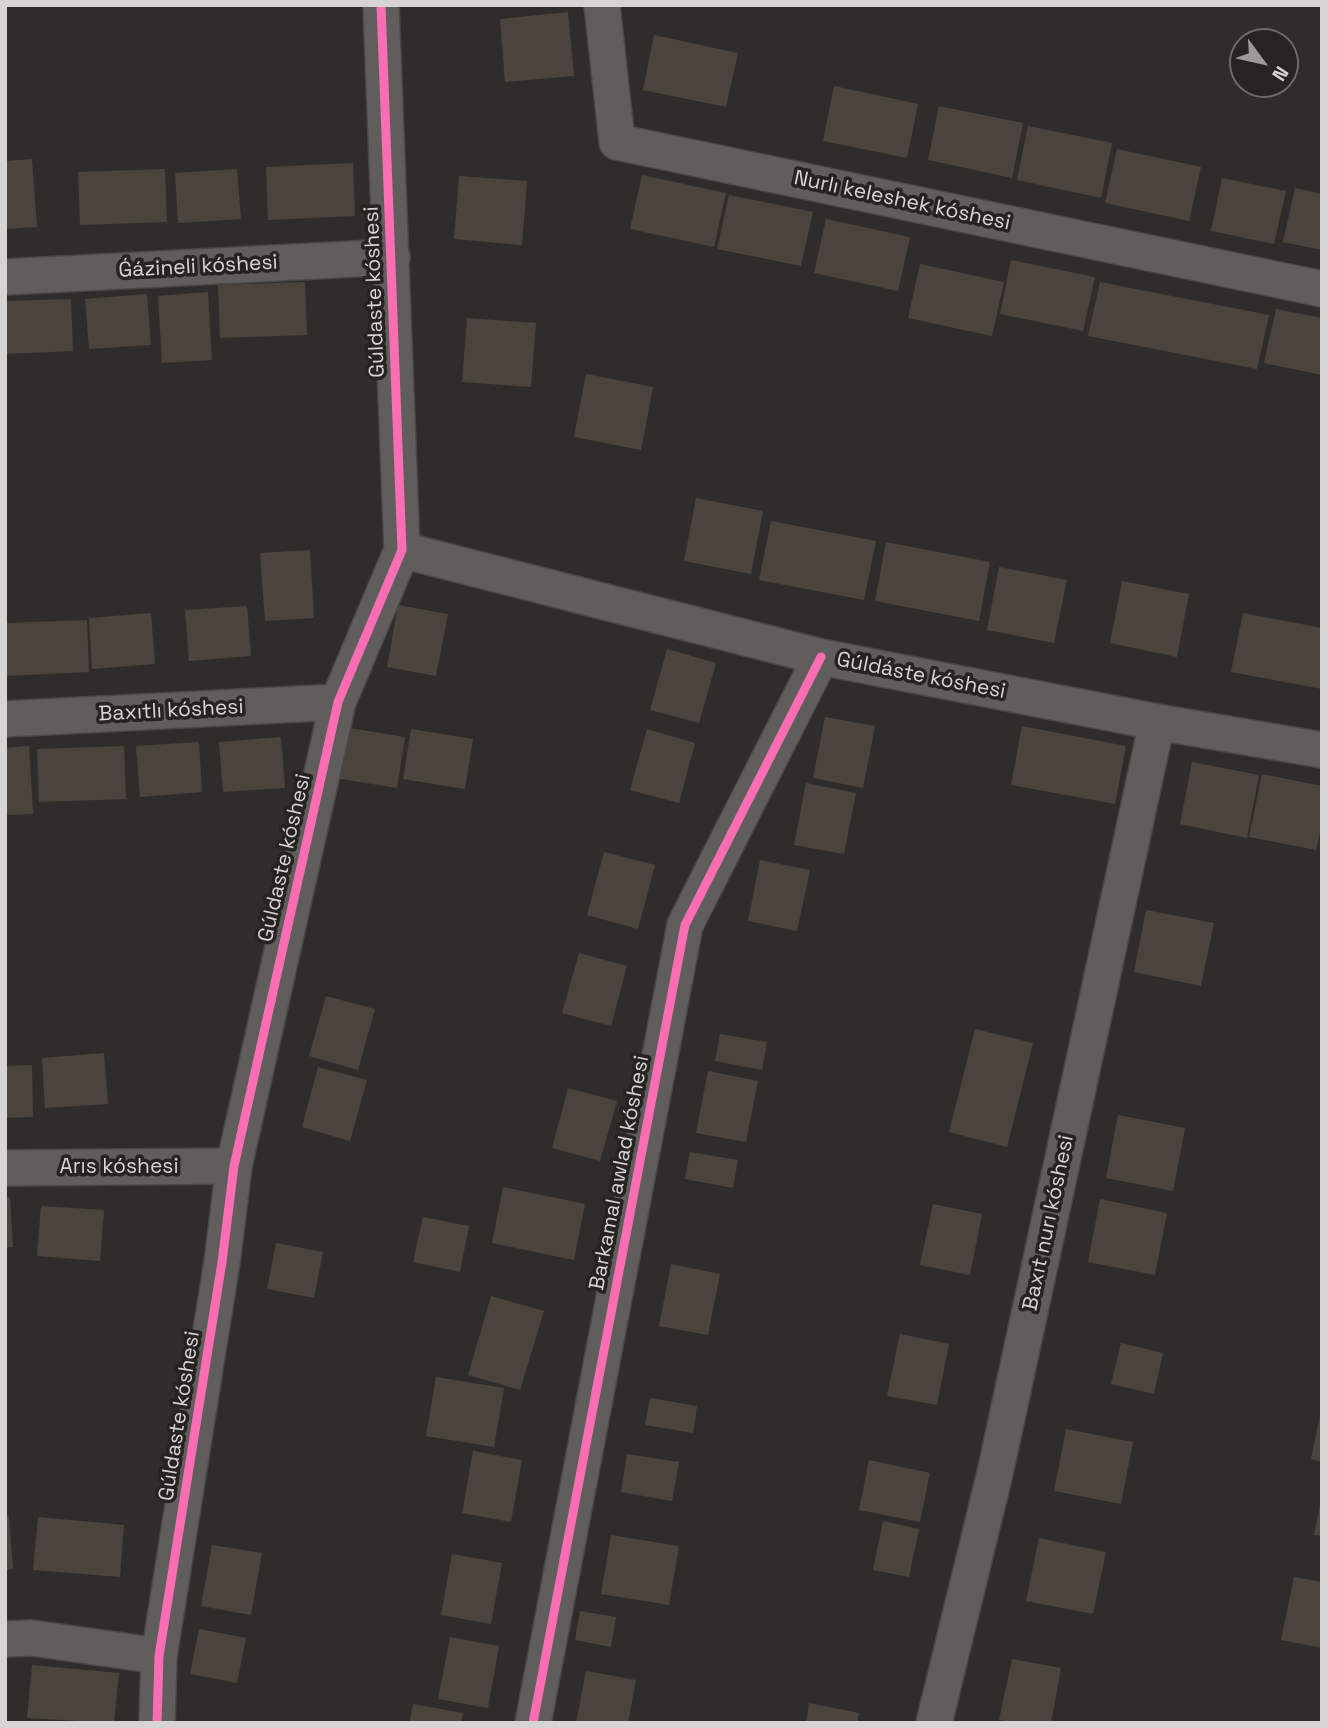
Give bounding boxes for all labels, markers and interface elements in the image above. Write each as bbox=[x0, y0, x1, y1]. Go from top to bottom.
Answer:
north arrow bbox=[1229, 28, 1299, 98]
text: N bbox=[1266, 61, 1294, 86]
street label: Nurlı keleshek kóshesi bbox=[792, 166, 1012, 236]
street label: Gúldaste kóshesi bbox=[359, 206, 391, 378]
street label: Ǵázineli kóshesi bbox=[118, 250, 278, 284]
street label: Gúldáste kóshesi bbox=[834, 647, 1008, 705]
street label: Baxıtlı kóshesi bbox=[98, 695, 244, 727]
street label: Gúldaste kóshesi bbox=[253, 772, 317, 944]
street label: Barkamal awlad kóshesi bbox=[585, 1054, 655, 1292]
street label: Baxıt nurı kóshesi bbox=[1018, 1133, 1080, 1313]
street label: Arıs kóshesi bbox=[59, 1154, 179, 1180]
street label: Gúldaste kóshesi bbox=[154, 1329, 206, 1503]

